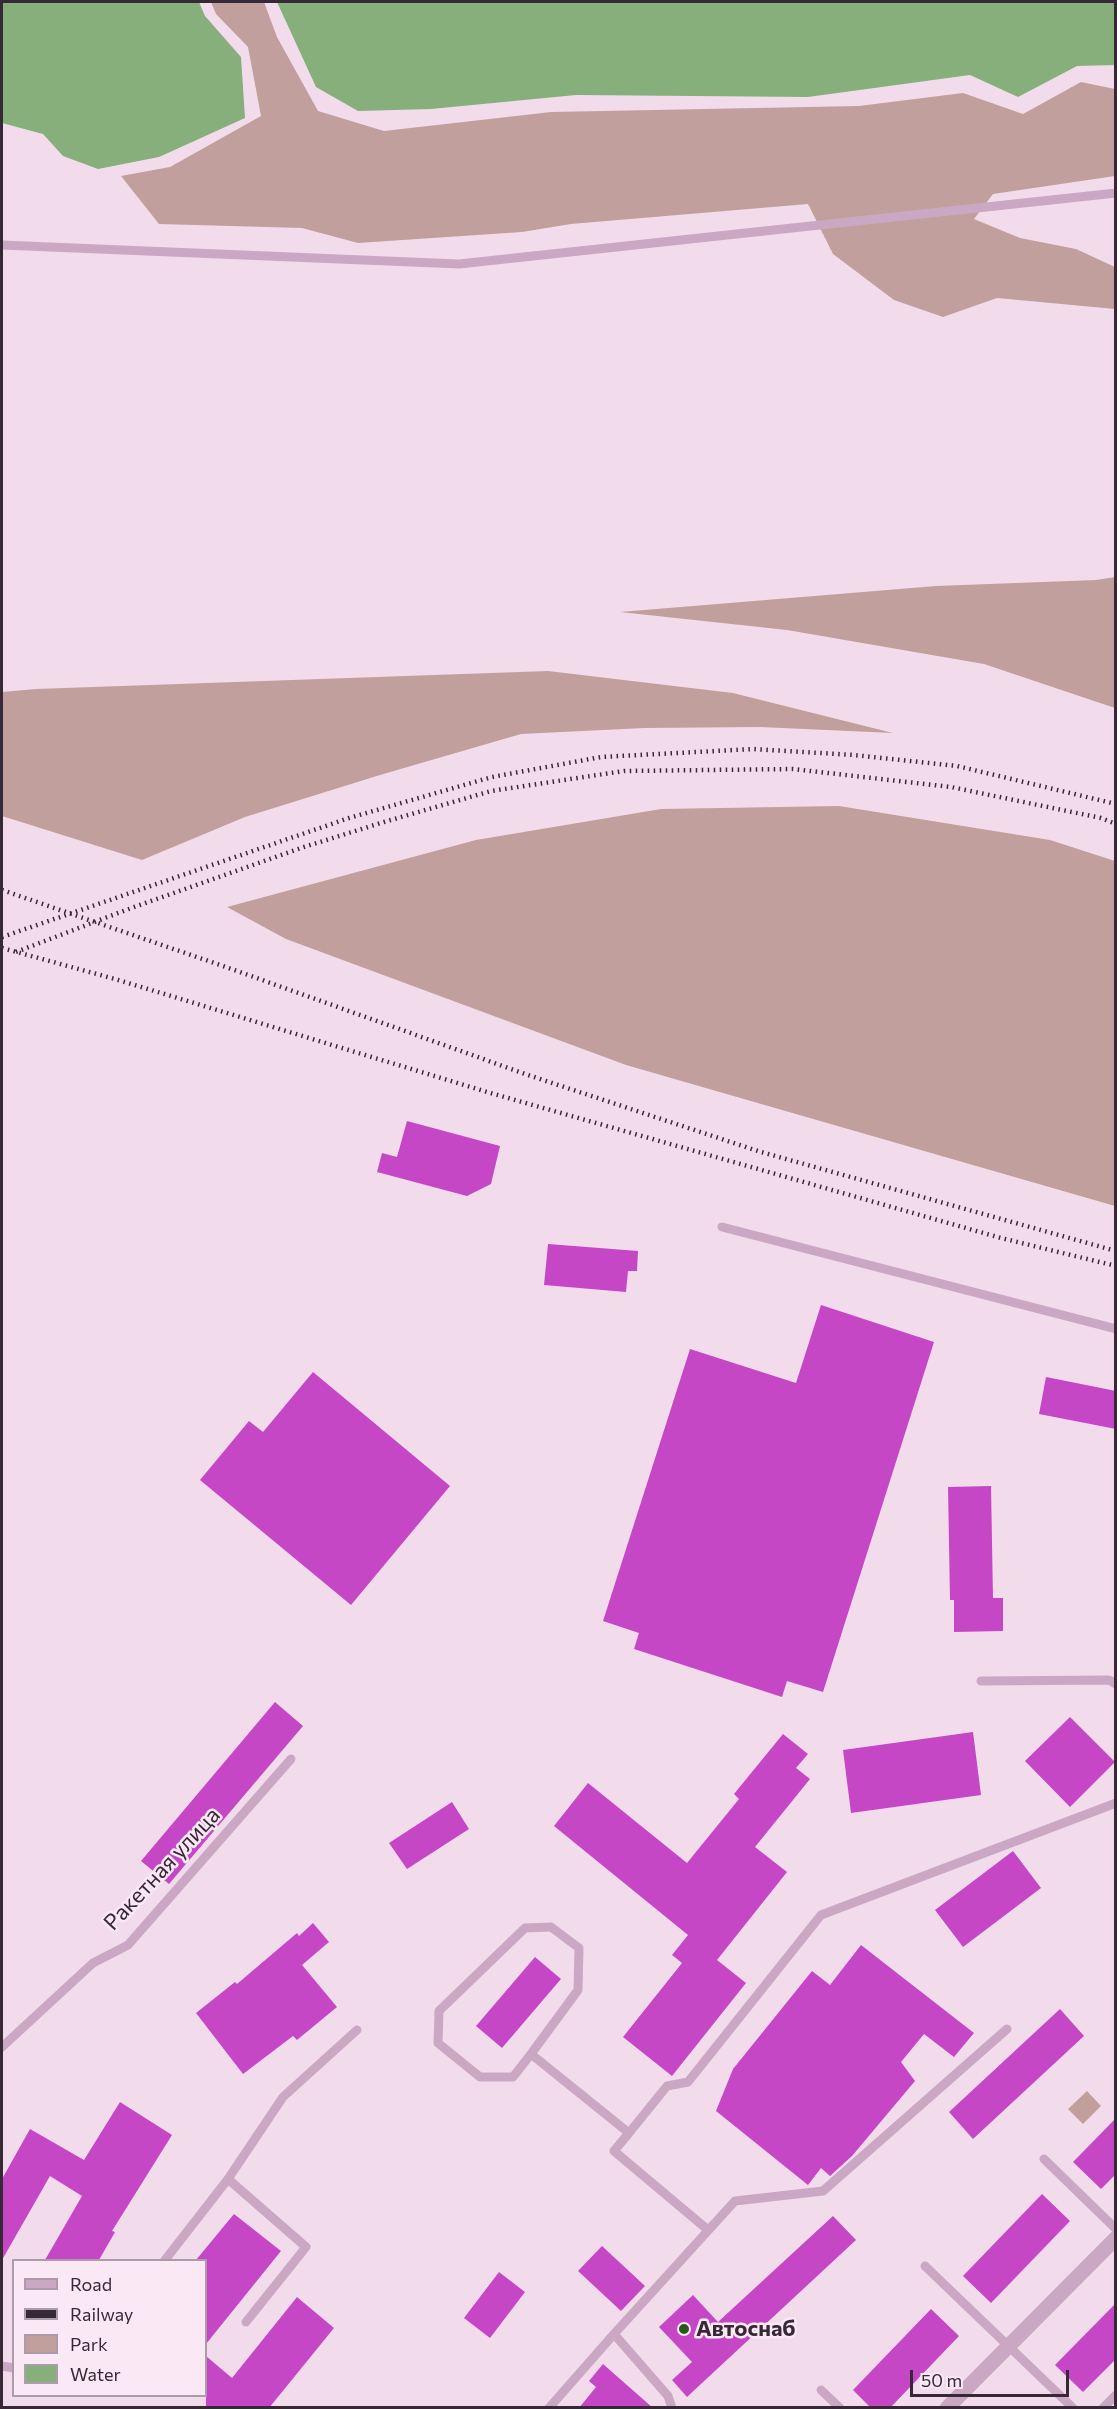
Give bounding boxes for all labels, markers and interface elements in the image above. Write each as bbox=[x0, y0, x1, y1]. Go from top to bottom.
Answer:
street label: Ракетная улица bbox=[98, 1802, 226, 1936]
legend bbox=[12, 2259, 207, 2397]
text: Road bbox=[70, 2273, 112, 2295]
text: Railway bbox=[70, 2303, 133, 2325]
place label: Автоснаб bbox=[696, 2316, 796, 2342]
marker: Автоснаб bbox=[677, 2322, 691, 2336]
text: Park bbox=[70, 2333, 108, 2355]
scale bar bbox=[913, 2358, 1072, 2396]
text: Water bbox=[70, 2363, 121, 2385]
text: 50 m bbox=[921, 2369, 962, 2391]

